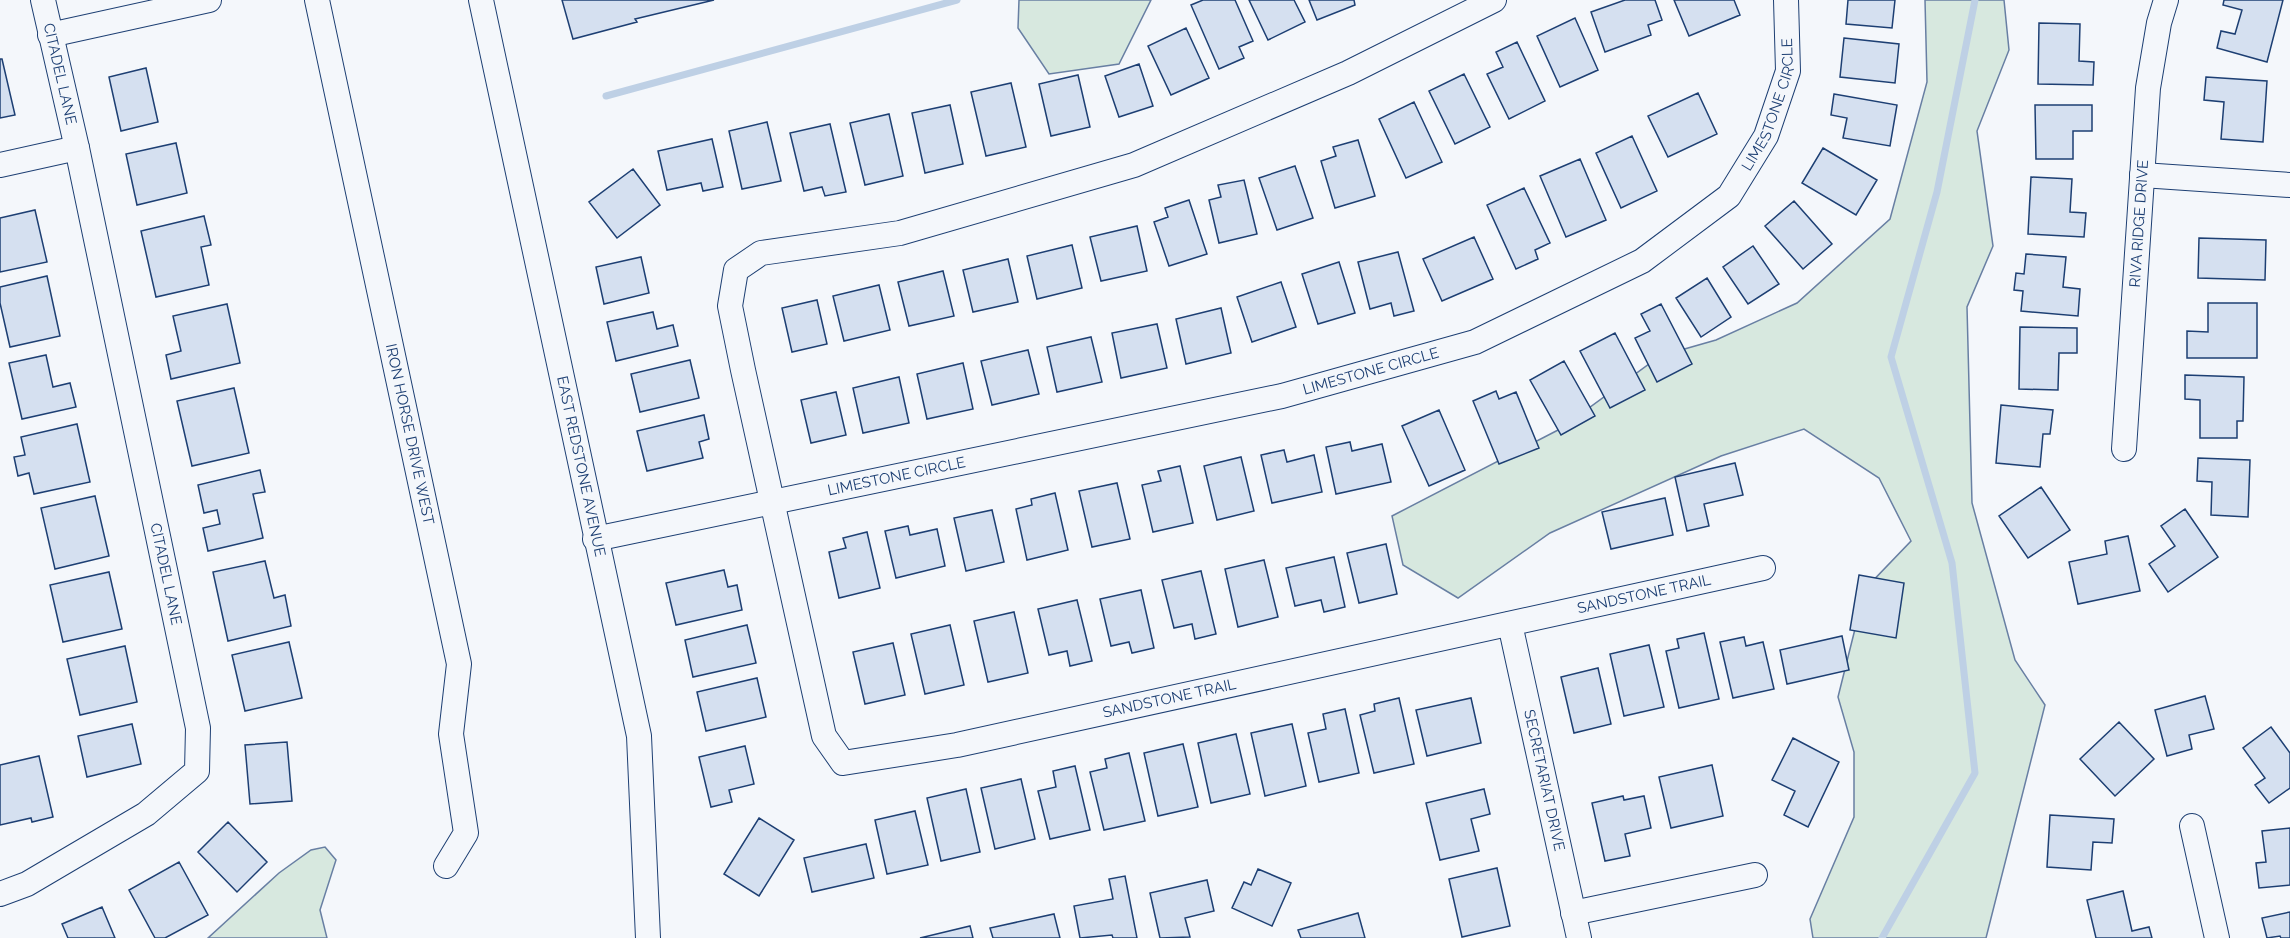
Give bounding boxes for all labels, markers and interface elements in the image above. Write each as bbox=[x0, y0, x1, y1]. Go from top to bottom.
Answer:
street label: CITADEL LANE bbox=[40, 21, 80, 127]
street label: LIMESTONE CIRCLE bbox=[1738, 38, 1798, 174]
street label: RIVA RIDGE DRIVE bbox=[2126, 159, 2152, 288]
street label: IRON HORSE DRIVE WEST bbox=[382, 342, 438, 526]
street label: LIMESTONE CIRCLE bbox=[1301, 344, 1441, 399]
street label: EAST REDSTONE AVENUE bbox=[553, 374, 609, 558]
street label: LIMESTONE CIRCLE bbox=[826, 453, 967, 499]
street label: CITADEL LANE bbox=[146, 521, 186, 627]
street label: SANDSTONE TRAIL bbox=[1576, 571, 1713, 618]
street label: SANDSTONE TRAIL bbox=[1101, 675, 1238, 722]
street label: SECRETARIAT DRIVE bbox=[1520, 708, 1569, 853]

